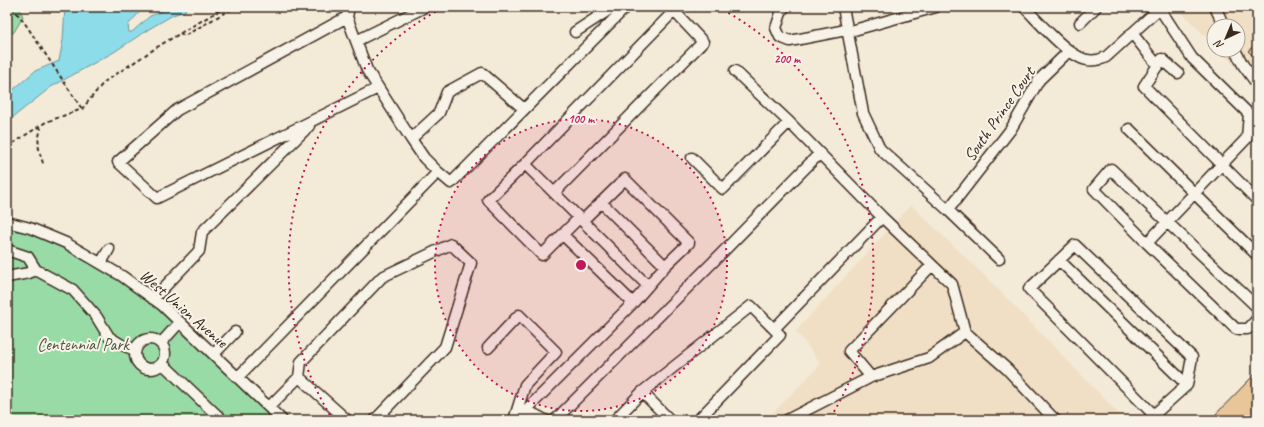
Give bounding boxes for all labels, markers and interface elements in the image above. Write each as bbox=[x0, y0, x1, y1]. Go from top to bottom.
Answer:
north arrow bbox=[1206, 18, 1246, 58]
text: N bbox=[1210, 36, 1226, 53]
text: 200 m bbox=[774, 51, 801, 67]
street label: South Prince Court bbox=[959, 61, 1041, 165]
text: 100 m bbox=[568, 111, 595, 127]
centre of rings bbox=[574, 258, 588, 272]
street label: West Union Avenue bbox=[135, 265, 233, 353]
park label: Centennial Park bbox=[37, 334, 131, 355]

